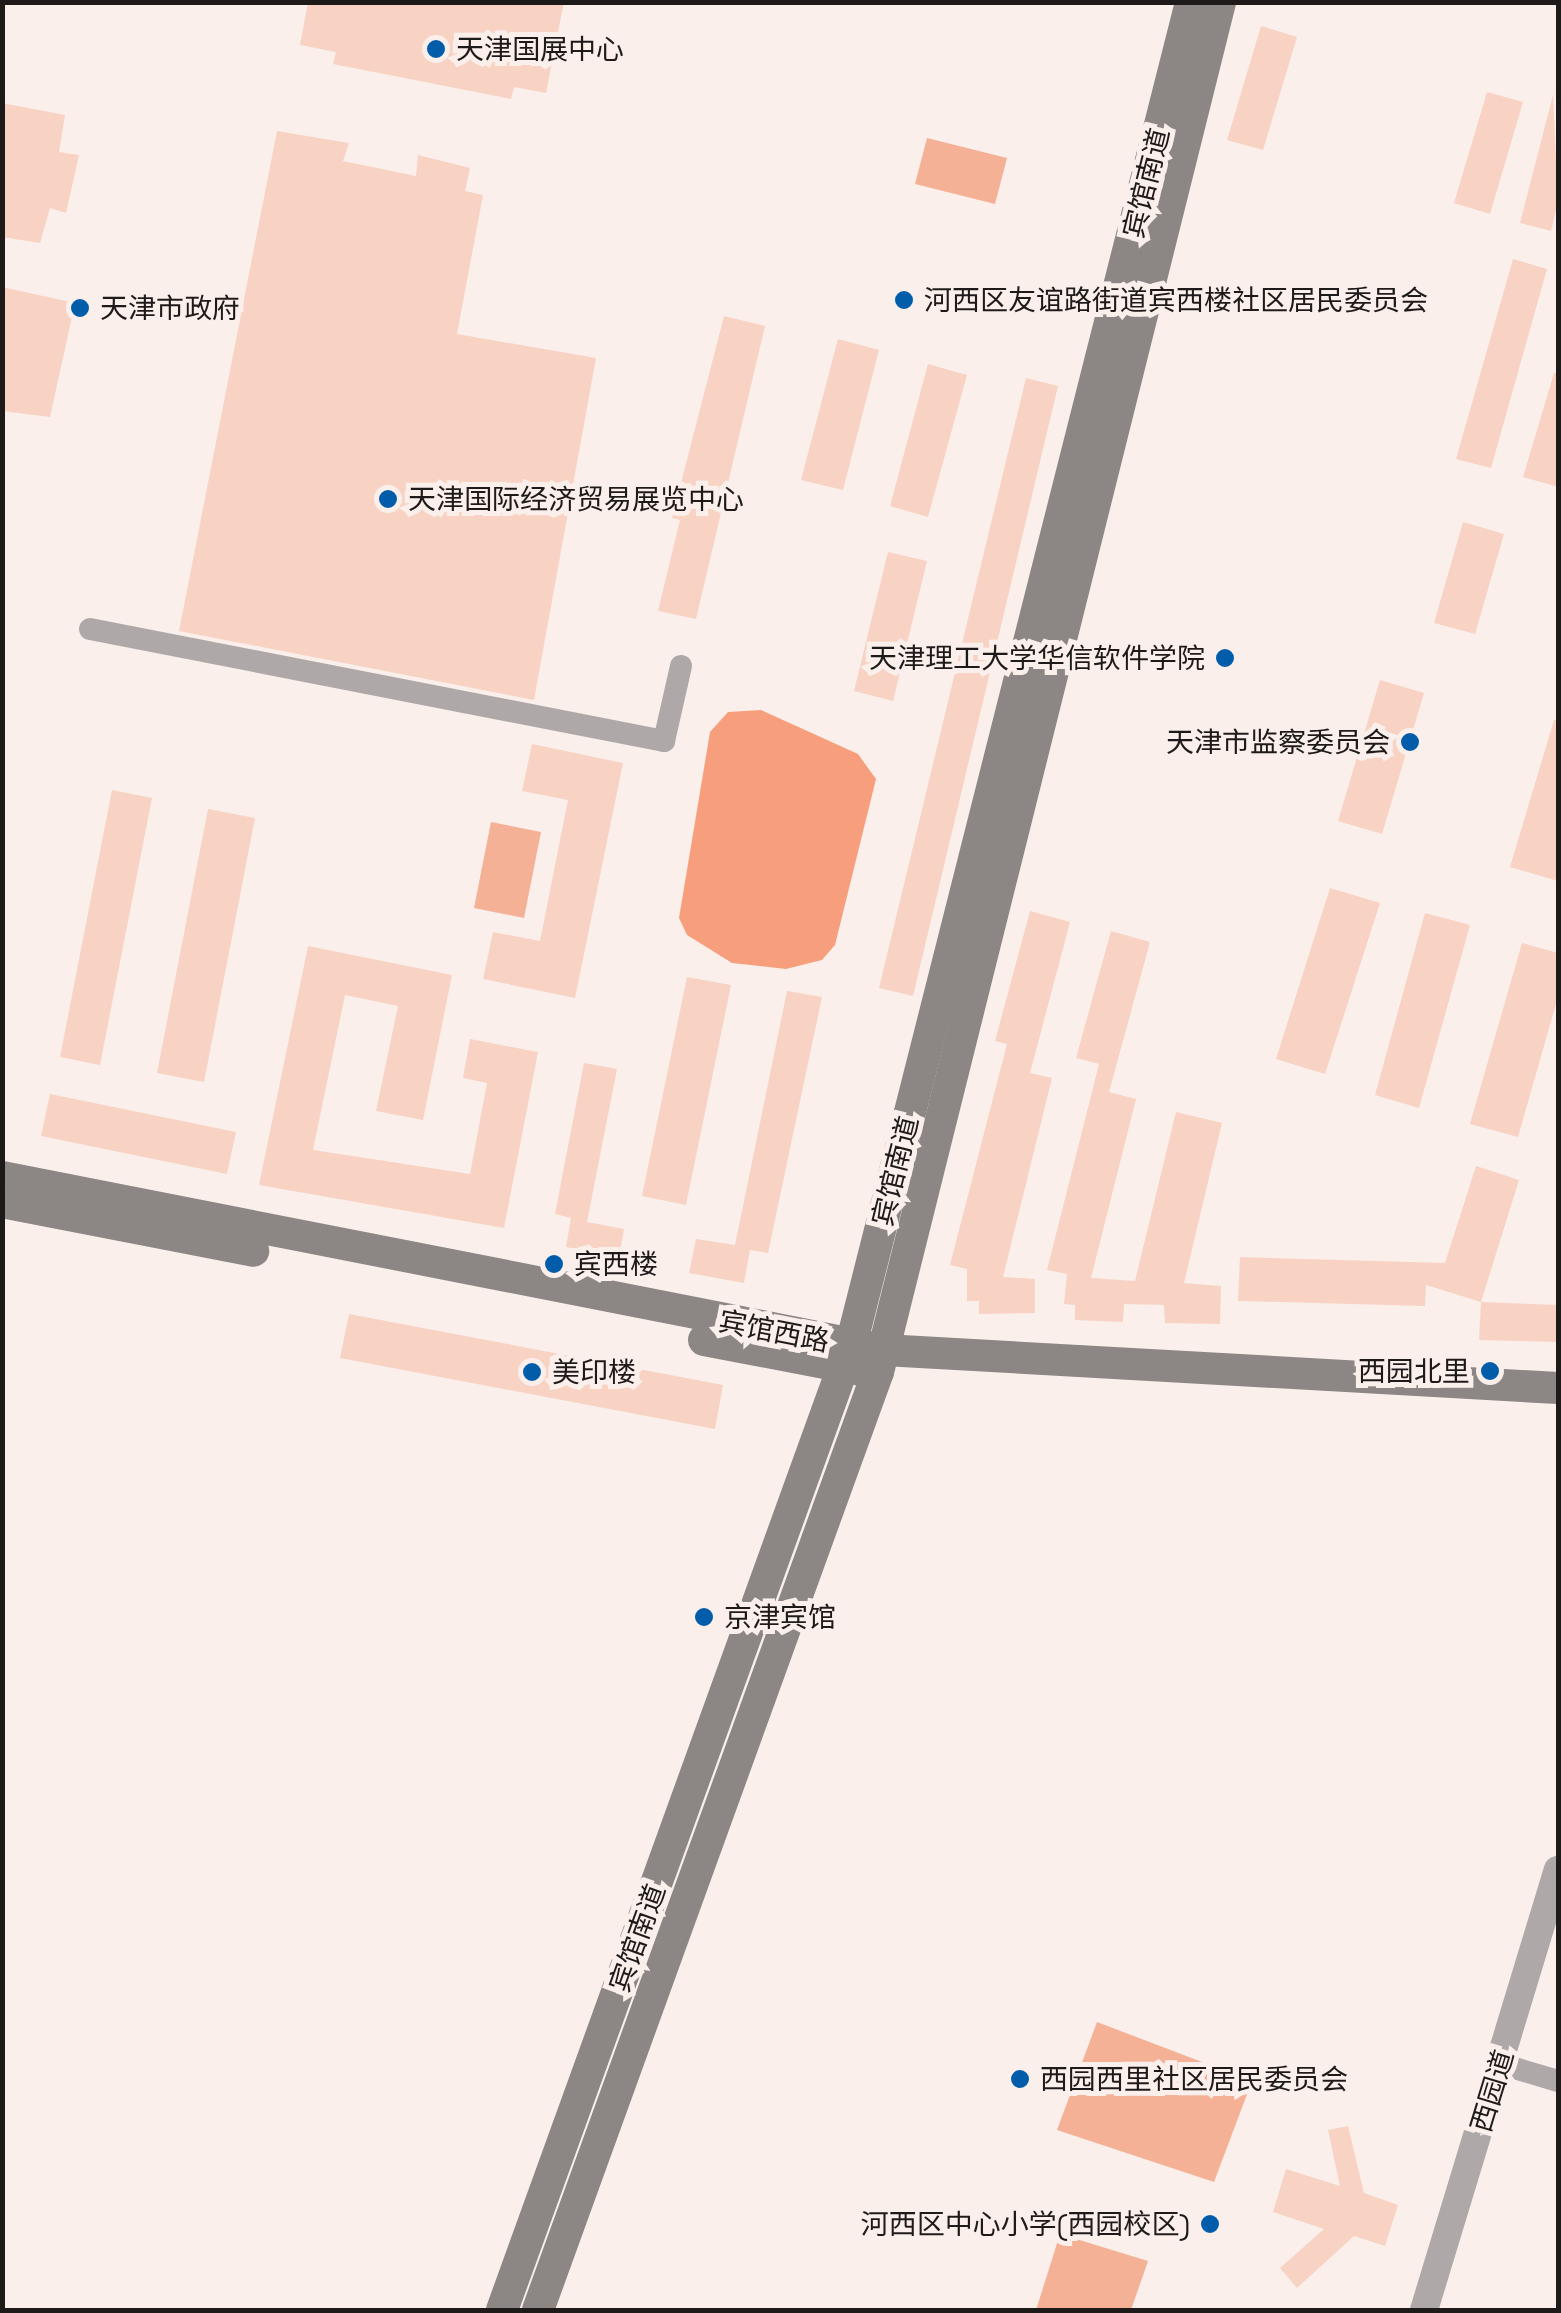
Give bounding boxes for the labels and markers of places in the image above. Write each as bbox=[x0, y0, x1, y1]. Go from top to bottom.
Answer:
place label: 天津国展中心 bbox=[456, 32, 624, 66]
marker: 天津国展中心 bbox=[425, 38, 447, 60]
place label: 河西区友谊路街道宾西楼社区居民委员会 bbox=[924, 283, 1428, 317]
marker: 河西区友谊路街道宾西楼社区居民委员会 bbox=[893, 289, 915, 311]
place label: 天津市政府 bbox=[100, 291, 240, 325]
marker: 天津市政府 bbox=[69, 297, 91, 319]
place label: 天津国际经济贸易展览中心 bbox=[408, 482, 744, 516]
marker: 天津国际经济贸易展览中心 bbox=[377, 488, 399, 510]
place label: 天津理工大学华信软件学院 bbox=[869, 641, 1205, 675]
marker: 天津理工大学华信软件学院 bbox=[1214, 647, 1236, 669]
place label: 天津市监察委员会 bbox=[1166, 725, 1390, 759]
marker: 天津市监察委员会 bbox=[1399, 731, 1421, 753]
place label: 宾西楼 bbox=[574, 1247, 658, 1281]
marker: 宾西楼 bbox=[543, 1253, 565, 1275]
place label: 西园北里 bbox=[1358, 1354, 1470, 1388]
place label: 美印楼 bbox=[552, 1355, 636, 1389]
marker: 西园北里 bbox=[1479, 1360, 1501, 1382]
marker: 美印楼 bbox=[521, 1361, 543, 1383]
place label: 京津宾馆 bbox=[724, 1600, 836, 1634]
marker: 京津宾馆 bbox=[693, 1606, 715, 1628]
place label: 西园西里社区居民委员会 bbox=[1040, 2062, 1348, 2096]
marker: 西园西里社区居民委员会 bbox=[1009, 2068, 1031, 2090]
place label: 河西区中心小学(西园校区) bbox=[861, 2207, 1190, 2241]
marker: 河西区中心小学(西园校区) bbox=[1199, 2213, 1221, 2235]

